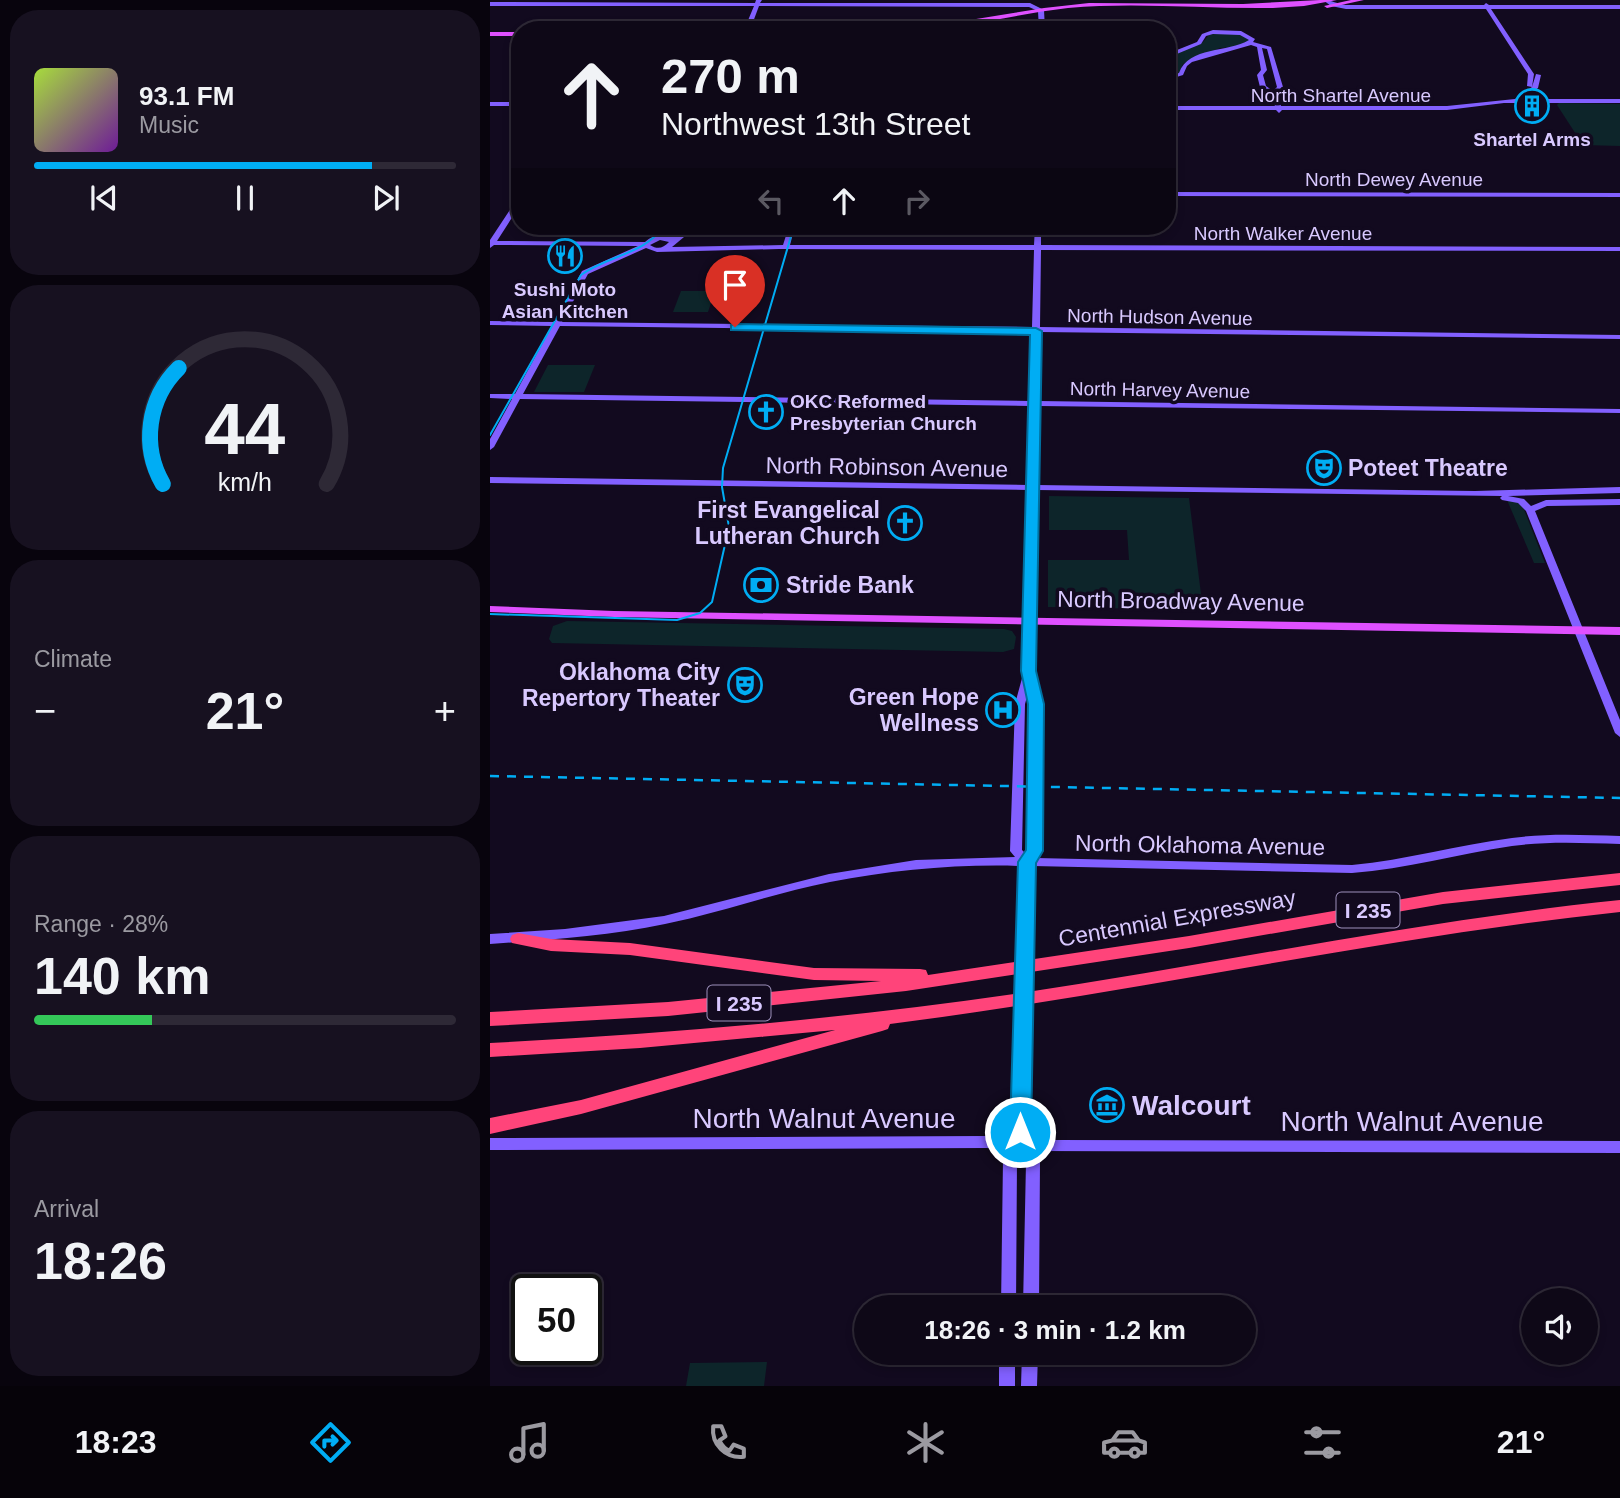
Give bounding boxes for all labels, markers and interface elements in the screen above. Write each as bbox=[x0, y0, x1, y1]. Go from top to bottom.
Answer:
icon: ahead bbox=[546, 49, 637, 140]
text: 270 m bbox=[661, 49, 800, 103]
text: 93.1 FM bbox=[139, 81, 234, 111]
street label: North Shartel Avenue bbox=[1251, 85, 1431, 106]
building icon: Shartel Arms bbox=[1513, 87, 1551, 125]
text: Northwest 13th Street bbox=[661, 106, 970, 142]
text: Music bbox=[139, 112, 199, 138]
place label: Shartel Arms bbox=[1473, 129, 1591, 150]
street label: North Dewey Avenue bbox=[1305, 169, 1483, 190]
icon: previous bbox=[85, 179, 123, 217]
icon: pause bbox=[226, 179, 264, 217]
icon: next bbox=[367, 179, 405, 217]
icon: left bbox=[752, 182, 790, 220]
icon: ahead bbox=[825, 182, 863, 220]
icon: right bbox=[898, 182, 936, 220]
street label: North Walker Avenue bbox=[1194, 223, 1372, 244]
restaurant icon: Sushi Moto Asian Kitchen bbox=[546, 237, 584, 275]
pin bbox=[705, 255, 765, 327]
icon: arrive bbox=[716, 266, 754, 304]
place label: Sushi Moto Asian Kitchen bbox=[502, 279, 628, 322]
street label: North Hudson Avenue bbox=[1067, 305, 1253, 329]
street label: North Harvey Avenue bbox=[1070, 378, 1250, 402]
text: 44 bbox=[205, 388, 286, 469]
place label: OKC Reformed Presbyterian Church bbox=[790, 391, 977, 434]
church icon: OKC Reformed Presbyterian Church bbox=[747, 393, 785, 431]
theatre icon: Poteet Theatre bbox=[1305, 449, 1343, 487]
street label: North Robinson Avenue bbox=[766, 452, 1008, 482]
place label: Poteet Theatre bbox=[1348, 455, 1508, 481]
text: km/h bbox=[218, 468, 272, 496]
place label: First Evangelical Lutheran Church bbox=[695, 497, 880, 549]
church icon: First Evangelical Lutheran Church bbox=[886, 504, 924, 542]
bank icon: Stride Bank bbox=[742, 566, 780, 604]
place label: Stride Bank bbox=[786, 572, 914, 598]
street label: North Broadway Avenue bbox=[1057, 586, 1305, 616]
text: Climate bbox=[34, 646, 112, 672]
place label: Oklahoma City Repertory Theater bbox=[522, 659, 720, 711]
theatre icon: Oklahoma City Repertory Theater bbox=[726, 666, 764, 704]
text: 21° bbox=[206, 682, 284, 740]
place label: Green Hope Wellness bbox=[849, 684, 979, 736]
text: − bbox=[34, 690, 56, 732]
text: + bbox=[434, 690, 456, 732]
hospital icon: Green Hope Wellness bbox=[984, 691, 1022, 729]
street label: North Oklahoma Avenue bbox=[1075, 830, 1325, 860]
street label: Centennial Expressway bbox=[1056, 884, 1298, 952]
road number: I 235 bbox=[1336, 892, 1400, 928]
text: Range · 28% bbox=[34, 911, 168, 937]
text: 140 km bbox=[34, 947, 210, 1005]
road number: I 235 bbox=[708, 986, 770, 1020]
museum icon: Walcourt bbox=[1088, 1086, 1126, 1124]
place label: Walcourt bbox=[1132, 1090, 1251, 1121]
position arrow bbox=[983, 1095, 1057, 1169]
street label: North Walnut Avenue bbox=[692, 1103, 956, 1134]
street label: North Walnut Avenue bbox=[1280, 1106, 1544, 1137]
text: Arrival bbox=[34, 1196, 99, 1222]
text: 18:26 bbox=[34, 1232, 167, 1290]
speed limit sign: 50 bbox=[511, 1274, 602, 1365]
map controls bbox=[1521, 1288, 1598, 1365]
button: sound bbox=[1521, 1288, 1598, 1365]
text: 18:26 · 3 min · 1.2 km bbox=[924, 1315, 1186, 1345]
icon: directions bbox=[306, 1418, 355, 1467]
icon: music bbox=[505, 1418, 554, 1467]
icon: phone bbox=[703, 1418, 752, 1467]
icon: climate bbox=[901, 1418, 950, 1467]
icon: car bbox=[1100, 1418, 1149, 1467]
icon: filters bbox=[1298, 1418, 1347, 1467]
text: 18:23 bbox=[75, 1424, 157, 1460]
text: 21° bbox=[1497, 1424, 1545, 1460]

